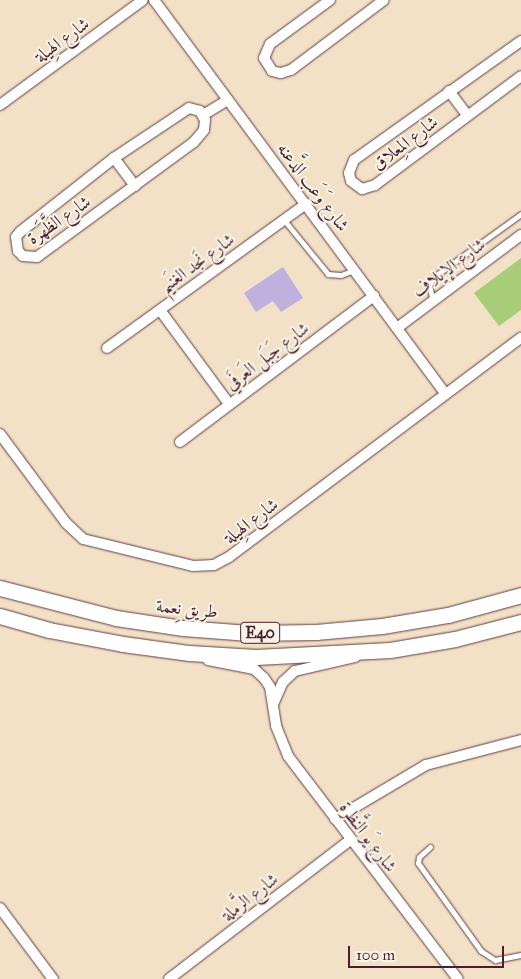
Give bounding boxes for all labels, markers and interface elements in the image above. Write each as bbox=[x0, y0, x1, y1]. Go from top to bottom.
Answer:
street label: شارع الهِيلة bbox=[30, 13, 94, 67]
street label: شارع المِعلاق bbox=[368, 111, 442, 175]
street label: شارع وَعَب الدَّعنه bbox=[273, 138, 353, 236]
street label: شارع الظَّهَرة bbox=[23, 191, 95, 249]
street label: شارع نَجد الغنَيم bbox=[155, 229, 239, 297]
street label: شارع الإيلاف bbox=[408, 234, 490, 302]
street label: شارع جَبَل العَرفَي bbox=[221, 317, 313, 395]
street label: شارع الهِيلة bbox=[220, 494, 282, 548]
street label: طريق نِعمة bbox=[155, 595, 219, 623]
road number: E40 bbox=[240, 620, 280, 646]
street label: شارع يَو النَّظرة bbox=[334, 797, 402, 877]
street label: شارع الرَّملة bbox=[217, 868, 283, 926]
scale bar bbox=[351, 936, 507, 968]
text: 100 m bbox=[356, 946, 395, 964]

